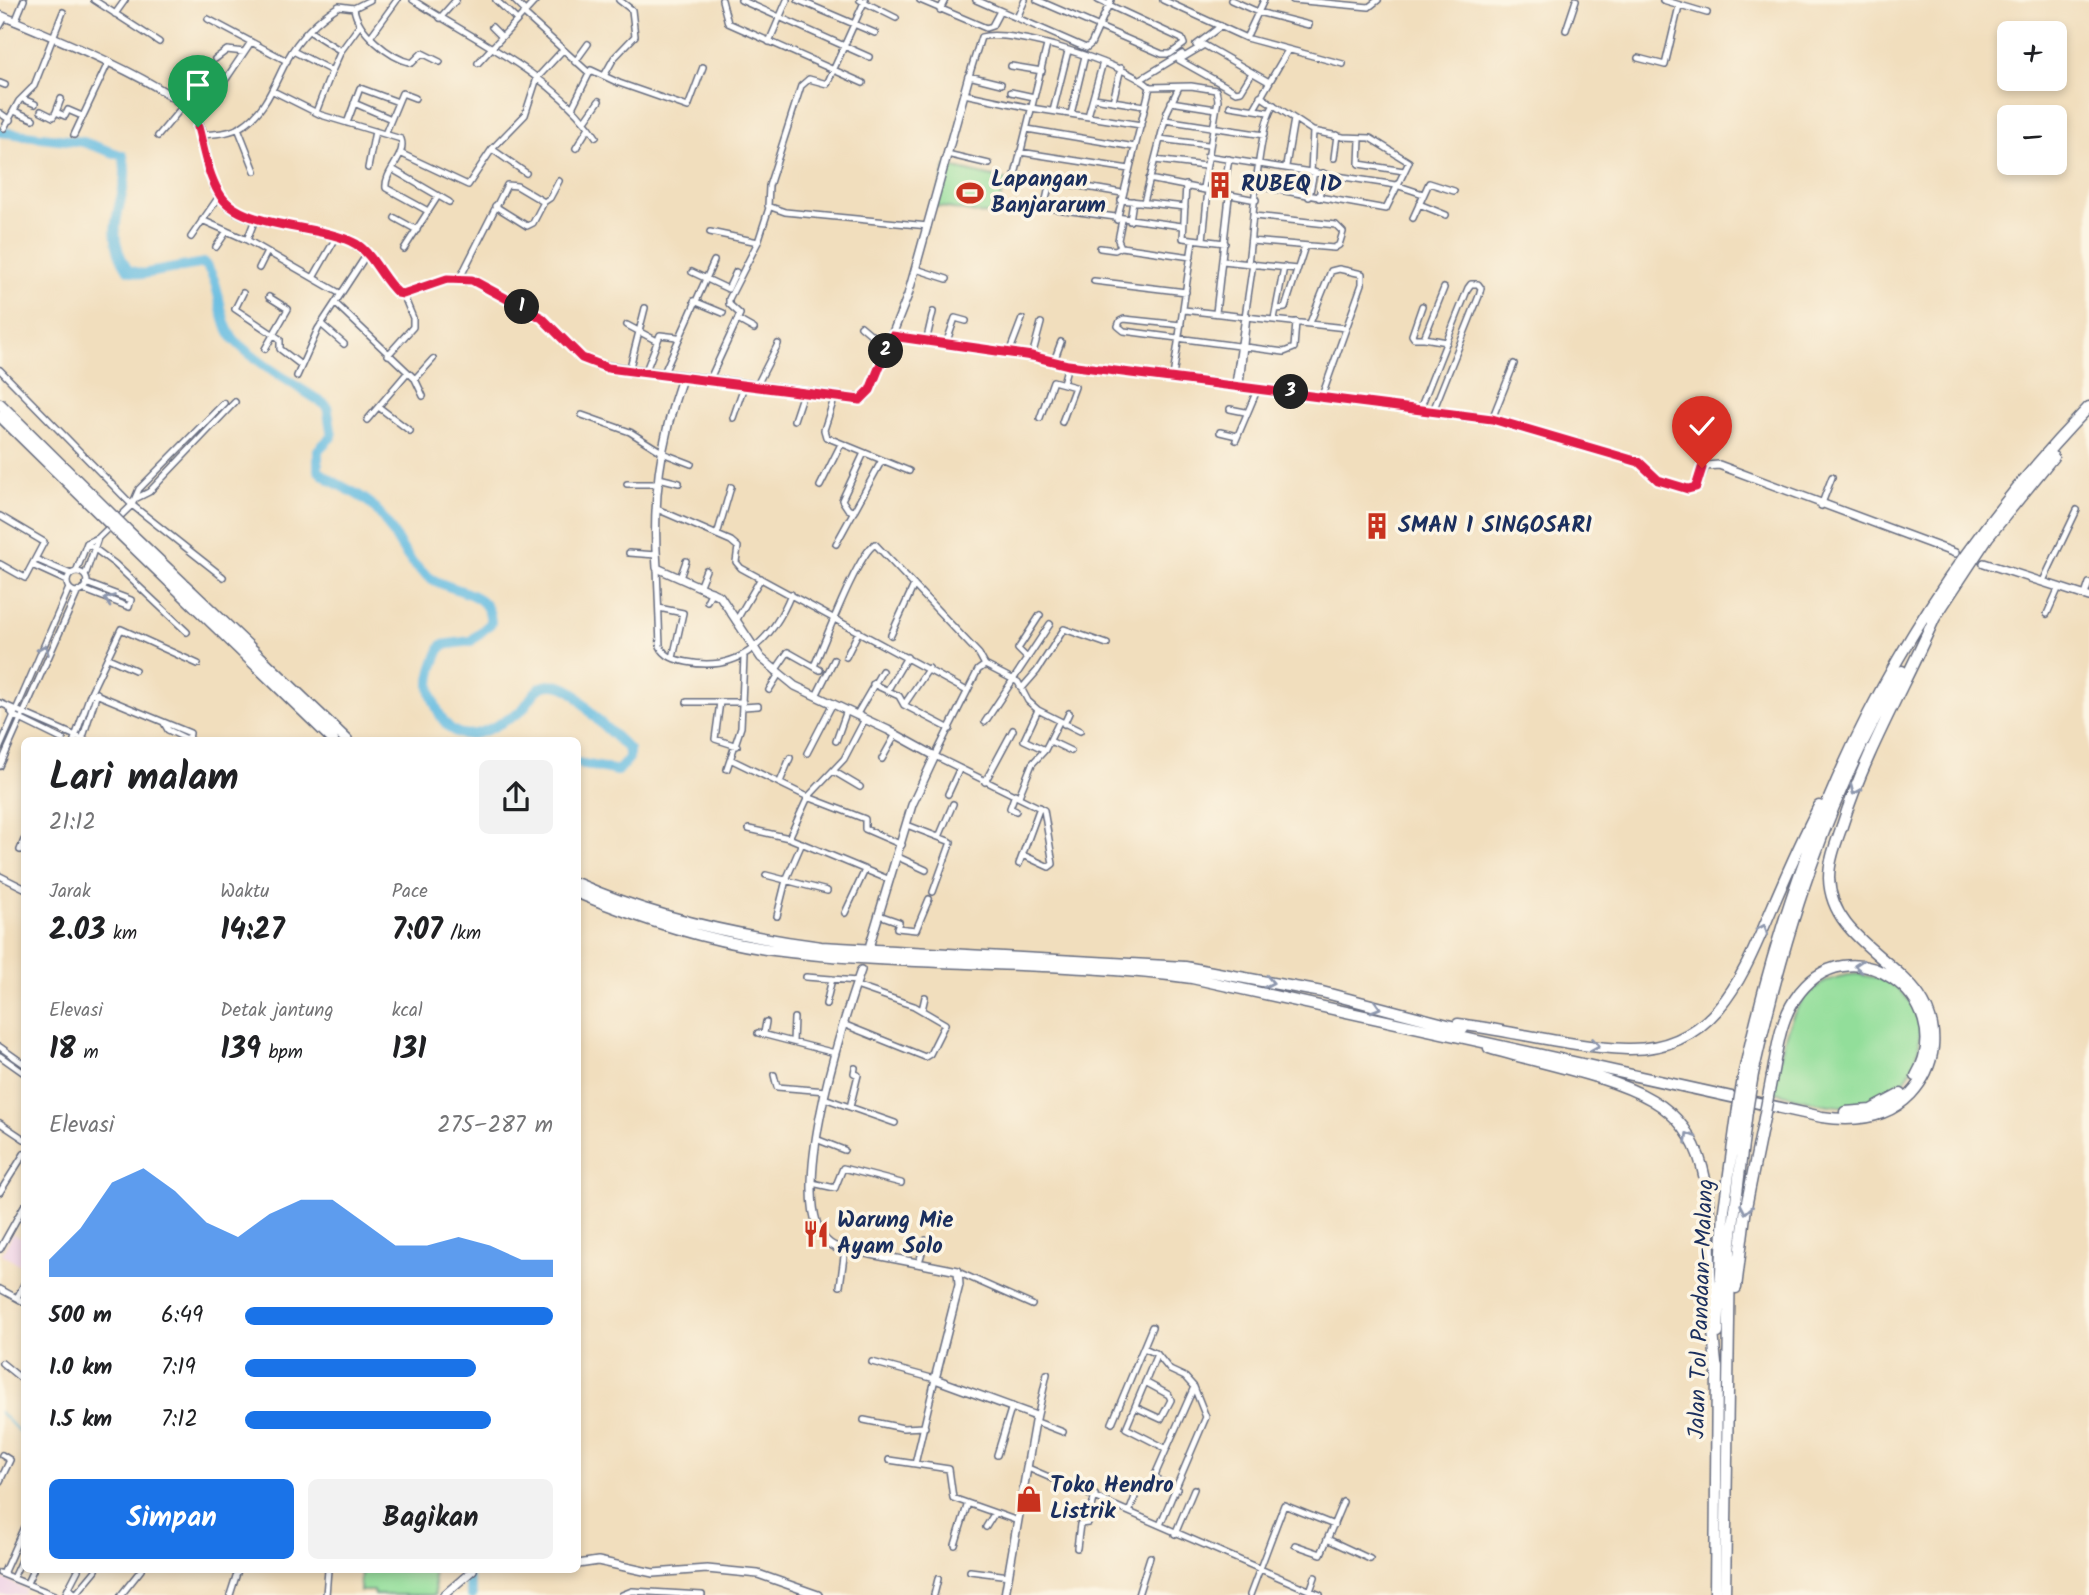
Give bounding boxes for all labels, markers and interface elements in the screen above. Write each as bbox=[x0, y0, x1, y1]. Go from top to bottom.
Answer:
map controls bbox=[1997, 21, 2067, 175]
button: + bbox=[1997, 21, 2067, 91]
pin bbox=[168, 55, 228, 127]
icon: arrive bbox=[179, 66, 217, 104]
button: − bbox=[1997, 105, 2067, 175]
place label: Lapangan Banjararum bbox=[991, 162, 1106, 224]
place label: RUBEQ ID bbox=[1241, 167, 1342, 203]
building icon: RUBEQ ID bbox=[1205, 170, 1235, 200]
sports icon: Lapangan Banjararum bbox=[955, 178, 985, 208]
pin: 1 bbox=[504, 290, 540, 324]
text: 1 bbox=[519, 291, 524, 321]
pin: 2 bbox=[868, 334, 903, 368]
text: 2 bbox=[880, 335, 891, 365]
pin: 3 bbox=[1274, 374, 1308, 410]
text: 3 bbox=[1285, 376, 1296, 406]
pin bbox=[1672, 396, 1732, 468]
icon: check bbox=[1683, 407, 1721, 445]
place label: SMAN 1 SINGOSARI bbox=[1398, 508, 1592, 544]
building icon: SMAN 1 SINGOSARI bbox=[1362, 511, 1392, 541]
one-way arrow bbox=[103, 594, 115, 608]
one-way arrow bbox=[36, 643, 50, 656]
text: Lari malam bbox=[49, 749, 239, 809]
button: share bbox=[479, 760, 553, 834]
one-way arrow bbox=[1849, 783, 1863, 795]
text: 21:12 bbox=[49, 805, 96, 841]
text: Jarak bbox=[49, 877, 91, 907]
text: Waktu bbox=[220, 877, 270, 907]
text: Pace bbox=[392, 877, 428, 907]
text: 2.03 bbox=[49, 907, 105, 955]
text: 14:27 bbox=[220, 907, 285, 955]
text: 7:07 bbox=[392, 907, 443, 955]
text: km bbox=[105, 919, 137, 949]
text: /km bbox=[443, 919, 481, 949]
one-way arrow bbox=[1755, 924, 1769, 936]
one-way arrow bbox=[1853, 959, 1864, 974]
one-way arrow bbox=[1263, 974, 1275, 989]
text: Elevasi bbox=[49, 996, 103, 1026]
text: Detak jantung bbox=[220, 996, 333, 1026]
text: kcal bbox=[392, 996, 423, 1026]
one-way arrow bbox=[1370, 999, 1382, 1013]
text: 18 bbox=[49, 1026, 76, 1074]
text: 139 bbox=[220, 1026, 261, 1074]
text: 131 bbox=[392, 1026, 426, 1074]
one-way arrow bbox=[1589, 1037, 1601, 1052]
text: m bbox=[76, 1038, 99, 1068]
text: bpm bbox=[261, 1038, 303, 1068]
text: Elevasi bbox=[49, 1108, 114, 1144]
text: 275–287 m bbox=[437, 1108, 553, 1144]
one-way arrow bbox=[1685, 1132, 1698, 1145]
street label: Jalan Tol Pandaan–Malang bbox=[1679, 1178, 1725, 1440]
place label: Warung Mie Ayam Solo bbox=[837, 1203, 954, 1265]
one-way arrow bbox=[1739, 1203, 1754, 1215]
restaurant icon: Warung Mie Ayam Solo bbox=[801, 1219, 831, 1249]
text: 500 m bbox=[49, 1298, 112, 1334]
text: 6:49 bbox=[161, 1298, 203, 1334]
text: 1.0 km bbox=[49, 1350, 112, 1386]
text: 7:19 bbox=[161, 1350, 196, 1386]
text: 1.5 km bbox=[49, 1402, 112, 1438]
text: 7:12 bbox=[161, 1402, 198, 1438]
place label: Toko Hendro Listrik bbox=[1050, 1468, 1174, 1530]
button: Simpan bbox=[49, 1479, 294, 1559]
button: Bagikan bbox=[308, 1479, 553, 1559]
shop icon: Toko Hendro Listrik bbox=[1014, 1484, 1044, 1514]

